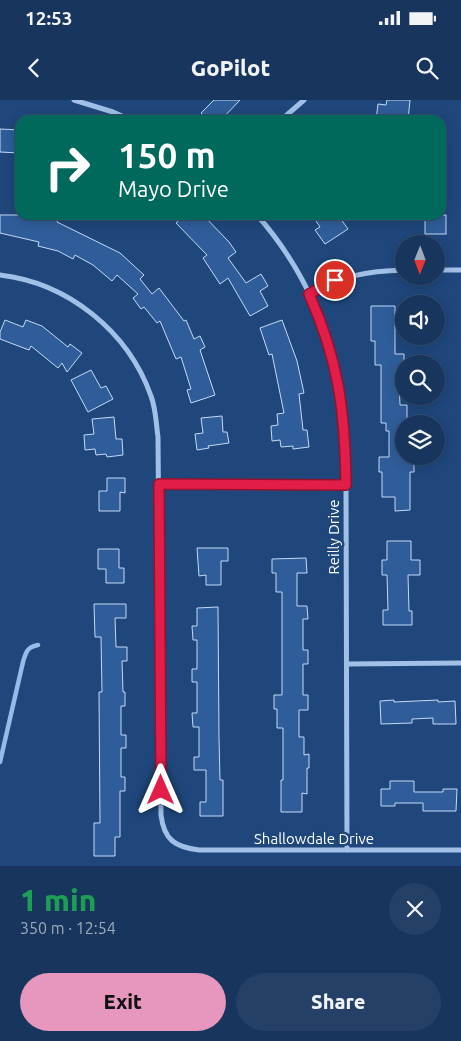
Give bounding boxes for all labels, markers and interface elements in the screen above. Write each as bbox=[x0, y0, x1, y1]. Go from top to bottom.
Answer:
text: 12:53 bbox=[25, 7, 73, 29]
icon: back bbox=[20, 54, 48, 82]
icon: search bbox=[413, 54, 441, 82]
text: GoPilot bbox=[191, 55, 270, 80]
icon: right bbox=[35, 135, 100, 200]
text: 150 m bbox=[118, 135, 216, 175]
text: Mayo Drive bbox=[118, 176, 229, 201]
north arrow bbox=[395, 235, 445, 285]
map controls bbox=[395, 235, 445, 465]
pin bbox=[314, 259, 356, 301]
icon: arrive bbox=[321, 266, 349, 294]
button: sound bbox=[395, 295, 445, 345]
button: search bbox=[395, 355, 445, 405]
button: layers bbox=[395, 415, 445, 465]
street label: Reilly Drive bbox=[325, 499, 342, 575]
position arrow bbox=[134, 763, 186, 815]
street label: Shallowdale Drive bbox=[254, 830, 374, 847]
text: 1 min bbox=[20, 883, 96, 917]
button: close bbox=[389, 883, 441, 935]
text: 350 m · 12:54 bbox=[20, 919, 116, 937]
button: Exit bbox=[20, 973, 226, 1031]
button: Share bbox=[236, 973, 441, 1031]

